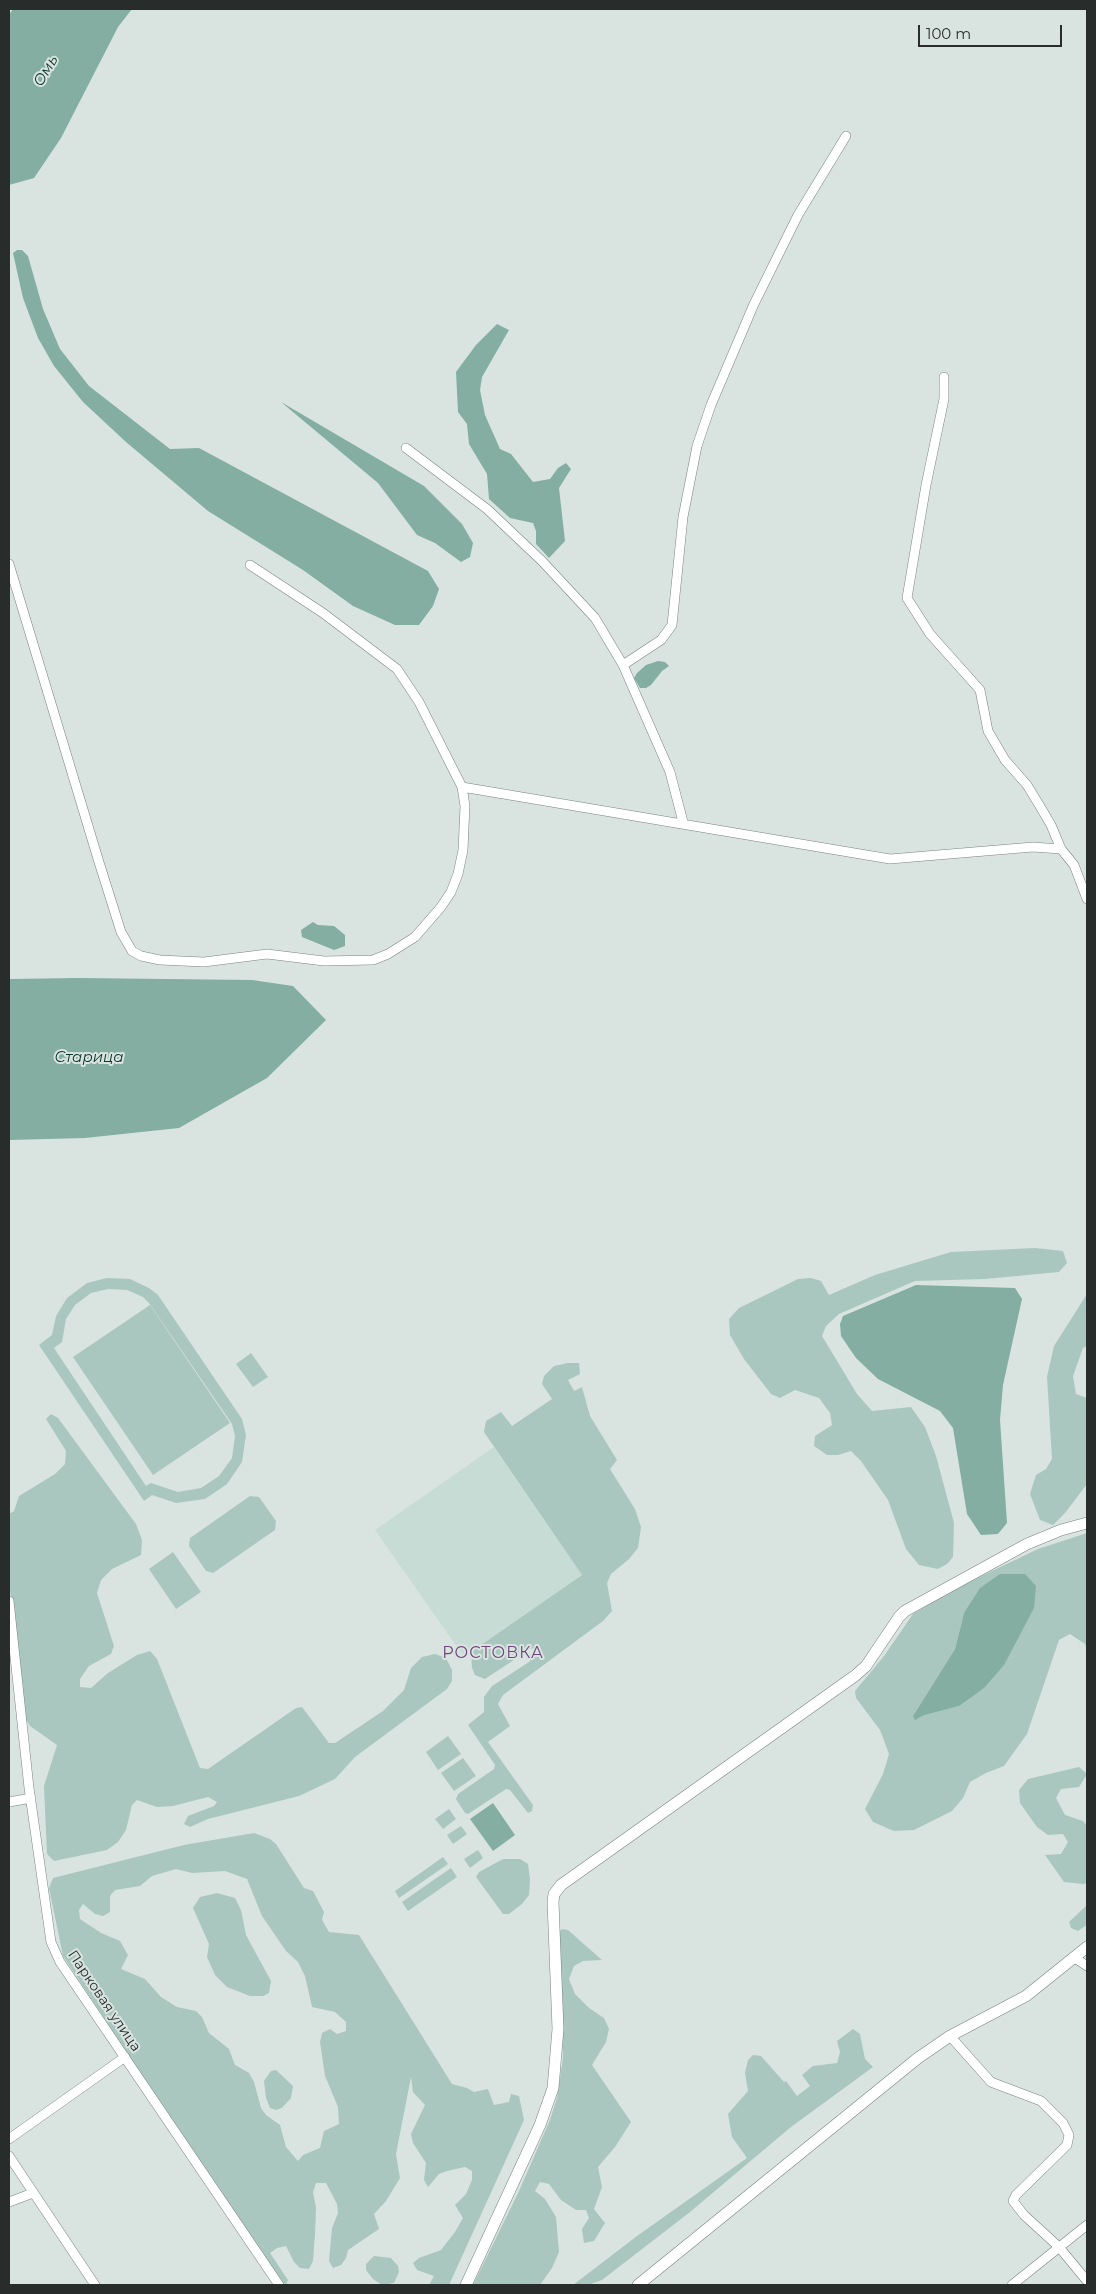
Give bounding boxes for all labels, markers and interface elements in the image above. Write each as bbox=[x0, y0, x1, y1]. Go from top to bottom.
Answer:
scale bar bbox=[921, 15, 1065, 47]
text: 100 m bbox=[926, 24, 971, 43]
water label: Омь bbox=[30, 52, 62, 90]
water label: Старица bbox=[55, 1049, 123, 1067]
district label: РОСТОВКА bbox=[441, 1643, 545, 1663]
street label: Парковая улица bbox=[64, 1947, 144, 2055]

